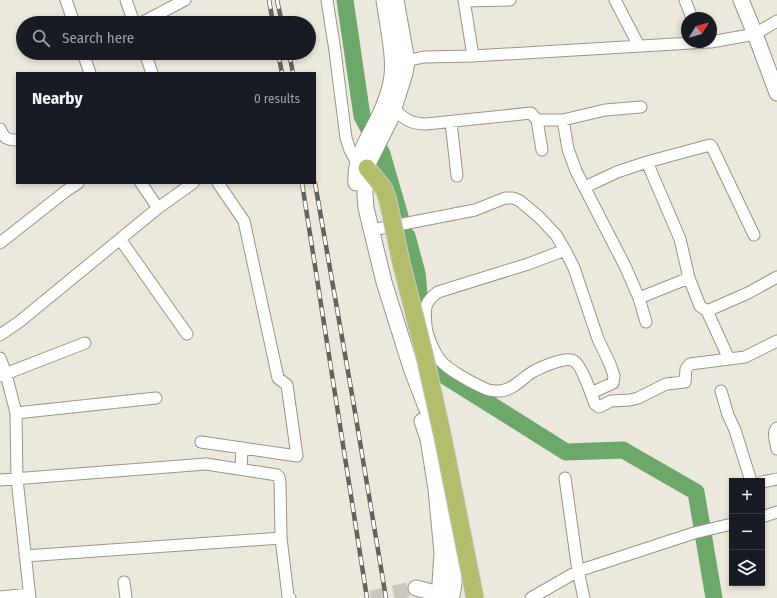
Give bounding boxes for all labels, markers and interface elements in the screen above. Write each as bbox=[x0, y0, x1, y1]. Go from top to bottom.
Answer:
north arrow bbox=[681, 12, 717, 48]
search box bbox=[16, 16, 316, 60]
icon: search bbox=[30, 27, 52, 49]
text: Search here bbox=[62, 29, 134, 47]
text: Nearby bbox=[32, 88, 83, 109]
text: 0 results bbox=[254, 91, 300, 106]
map controls bbox=[729, 478, 765, 586]
button: + bbox=[729, 478, 765, 514]
button: − bbox=[729, 514, 765, 550]
button: layers bbox=[729, 550, 765, 586]

